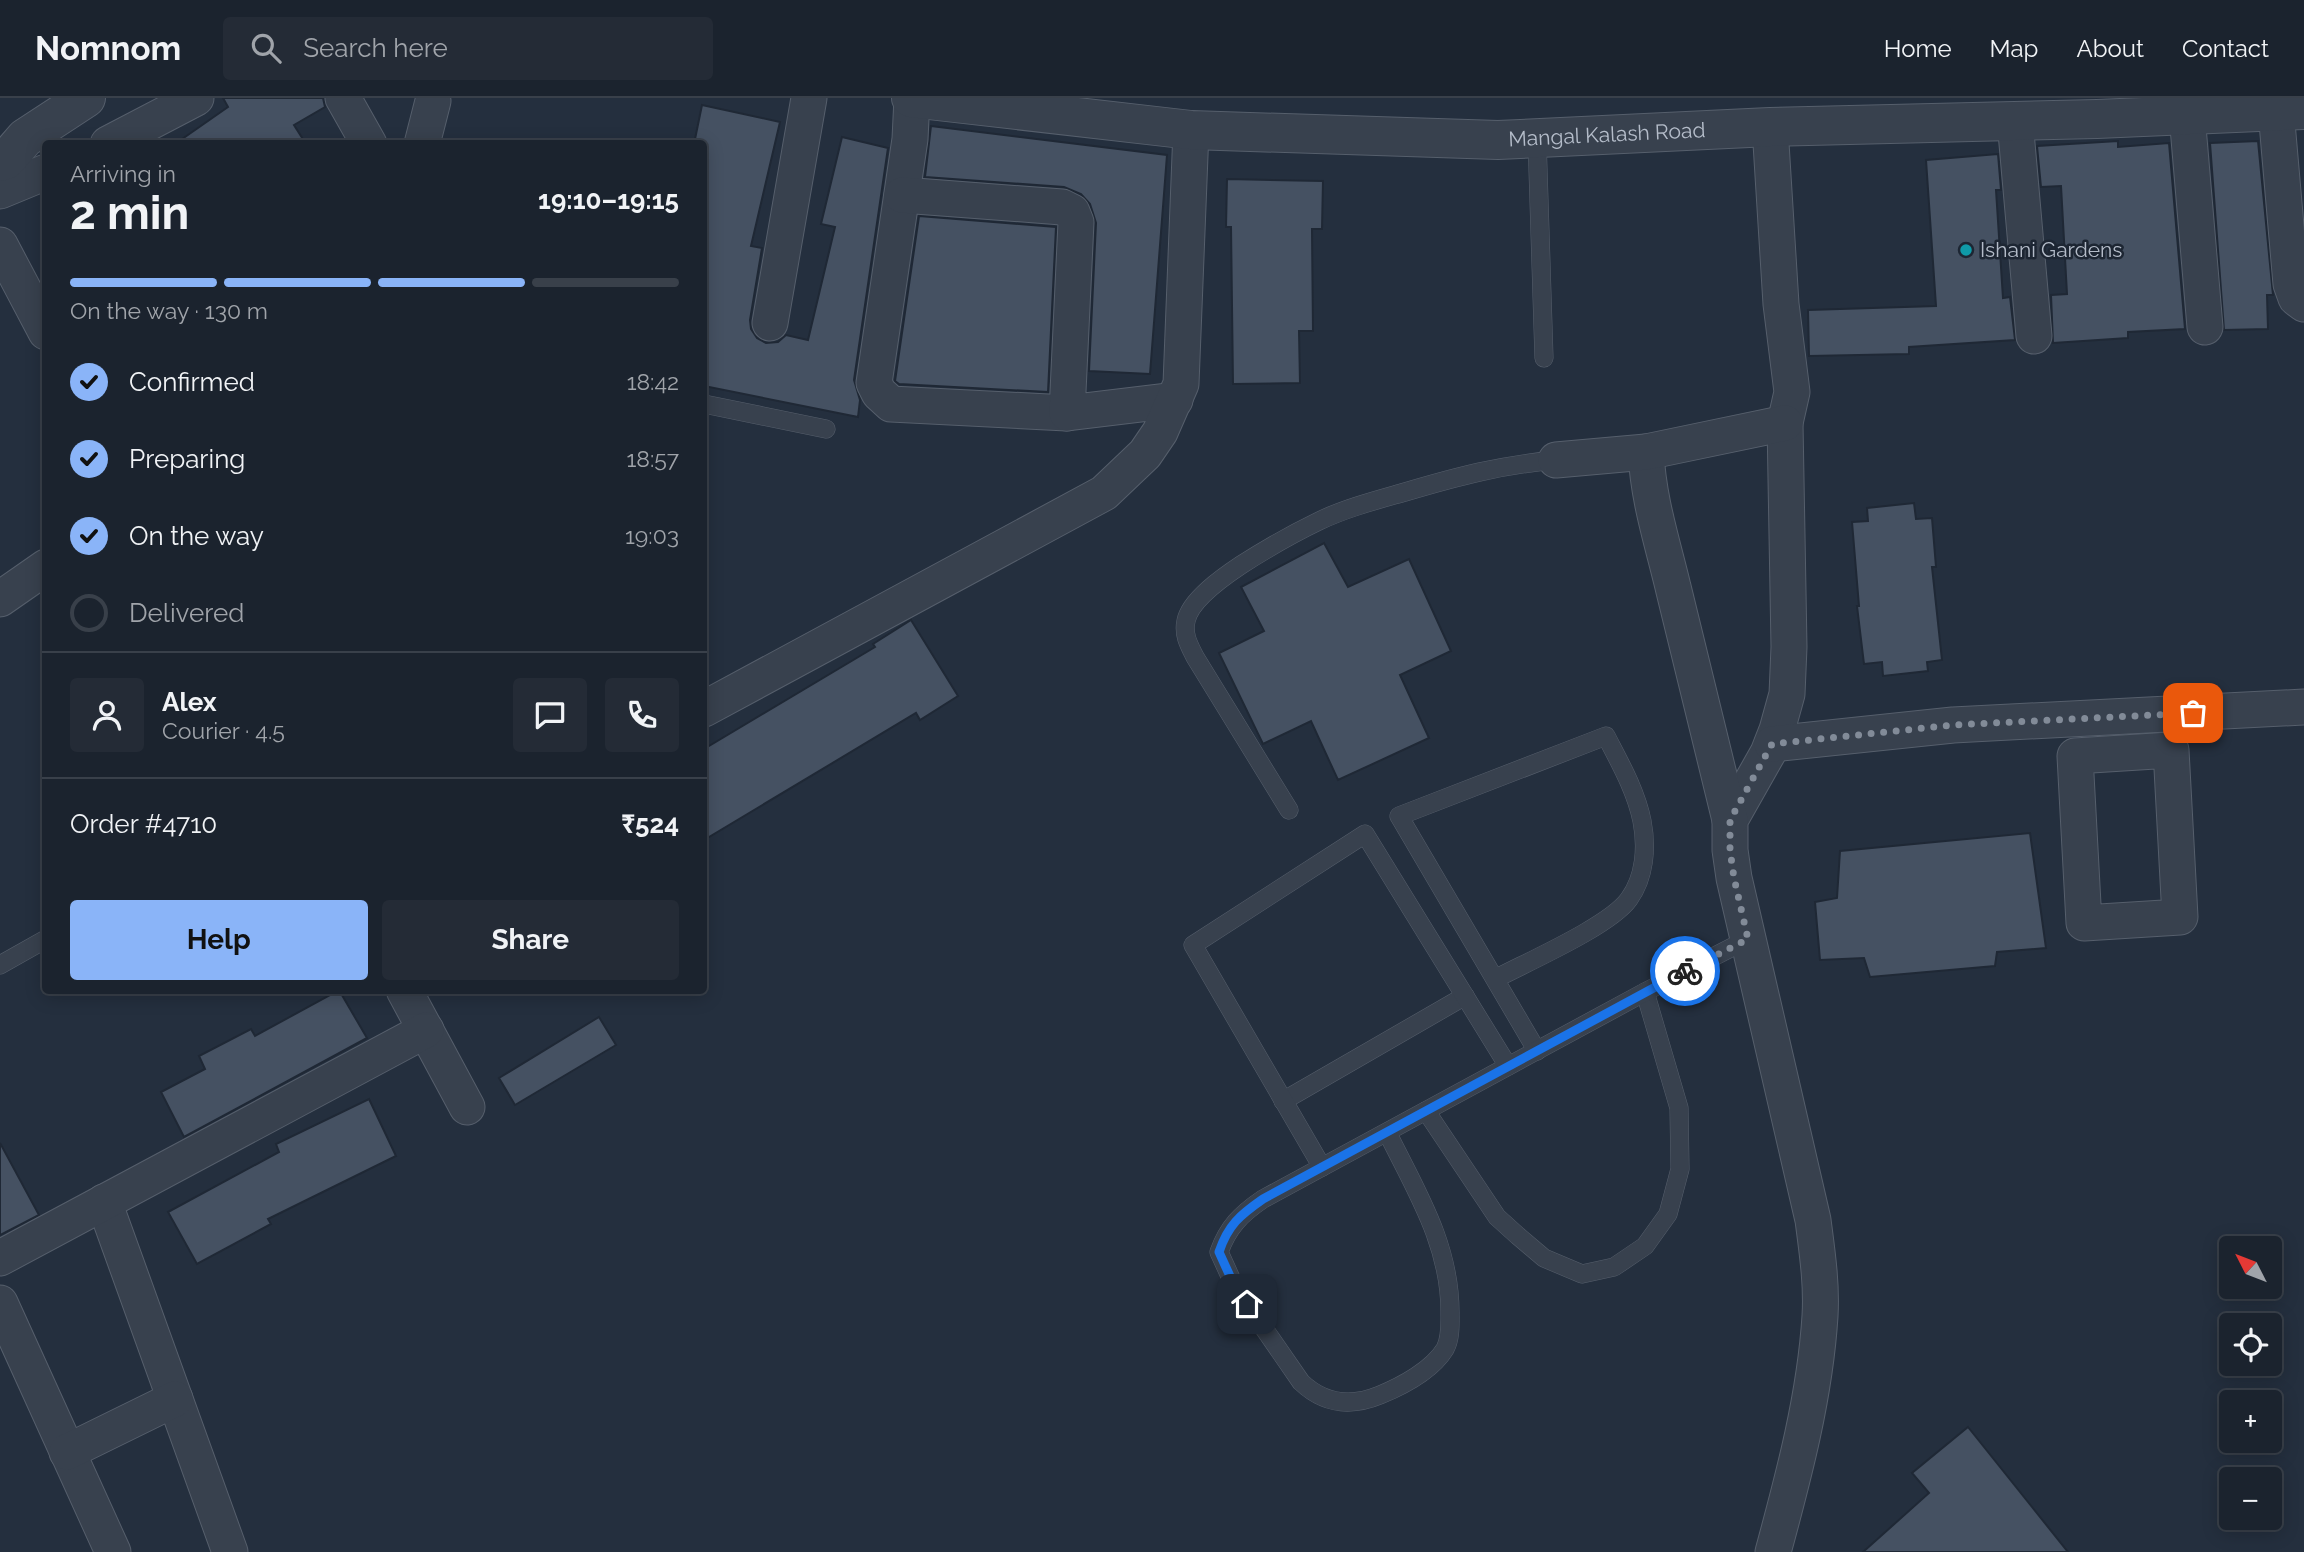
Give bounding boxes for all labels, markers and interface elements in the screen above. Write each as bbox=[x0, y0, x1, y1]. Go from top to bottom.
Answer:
search box bbox=[223, 17, 713, 80]
text: Nomnom bbox=[35, 29, 181, 68]
icon: search bbox=[247, 29, 285, 67]
text: Search here bbox=[303, 33, 448, 63]
text: Home bbox=[1884, 34, 1952, 63]
text: Map bbox=[1990, 34, 2038, 63]
text: About bbox=[2076, 34, 2144, 63]
text: Contact bbox=[2182, 34, 2269, 63]
street label: Mangal Kalash Road bbox=[1508, 117, 1706, 151]
text: Arriving in bbox=[70, 160, 176, 187]
text: 19:10–19:15 bbox=[538, 185, 679, 215]
text: 2 min bbox=[70, 186, 189, 240]
place label: Ishani Gardens bbox=[1980, 237, 2122, 262]
marker: Ishani Gardens bbox=[1958, 242, 1974, 258]
text: On the way · 130 m bbox=[70, 297, 268, 324]
icon: check bbox=[70, 363, 108, 401]
text: Confirmed bbox=[129, 367, 255, 397]
text: 18:42 bbox=[627, 368, 679, 395]
icon: check bbox=[70, 440, 108, 478]
text: Preparing bbox=[129, 444, 245, 474]
text: 18:57 bbox=[626, 445, 679, 472]
icon: check bbox=[70, 517, 108, 555]
text: On the way bbox=[129, 521, 264, 551]
text: 19:03 bbox=[625, 522, 679, 549]
text: Delivered bbox=[129, 598, 244, 628]
button: person bbox=[70, 678, 144, 752]
button: chat bbox=[513, 678, 587, 752]
button: phone bbox=[605, 678, 679, 752]
pin bbox=[2163, 683, 2223, 743]
text: Alex bbox=[162, 687, 217, 717]
icon: bag bbox=[2174, 694, 2212, 732]
text: Courier · 4.5 bbox=[162, 717, 285, 744]
text: Order #4710 bbox=[70, 809, 217, 839]
text: ₹524 bbox=[621, 809, 679, 839]
button: Help bbox=[70, 900, 368, 980]
button: Share bbox=[382, 900, 679, 980]
courier bbox=[1650, 936, 1720, 1006]
icon: bike bbox=[1666, 952, 1704, 990]
north arrow bbox=[2219, 1236, 2282, 1298]
map controls bbox=[2219, 1236, 2282, 1530]
pin bbox=[1217, 1274, 1277, 1334]
icon: home bbox=[1228, 1285, 1266, 1323]
button: locate bbox=[2219, 1313, 2282, 1376]
button: + bbox=[2219, 1390, 2282, 1453]
button: − bbox=[2219, 1467, 2282, 1530]

